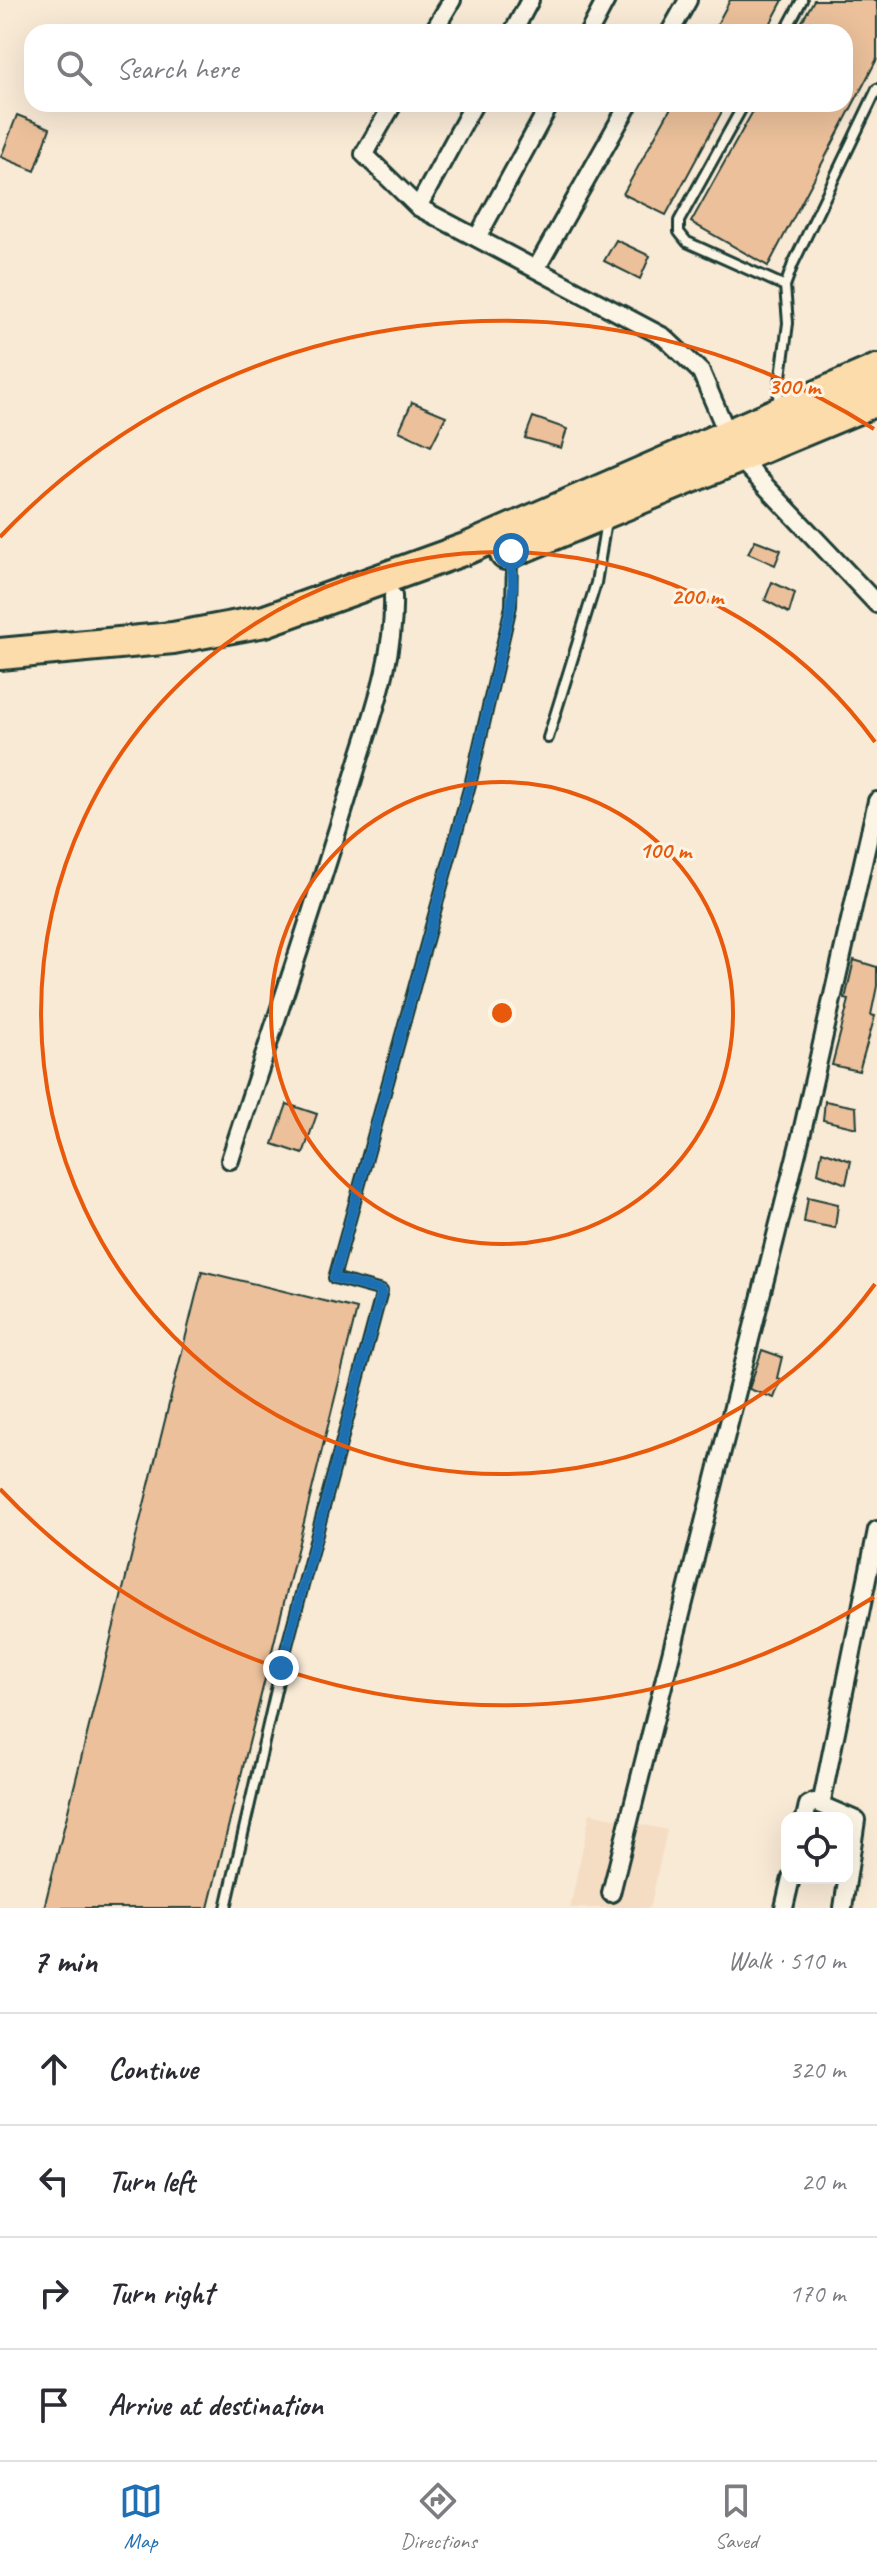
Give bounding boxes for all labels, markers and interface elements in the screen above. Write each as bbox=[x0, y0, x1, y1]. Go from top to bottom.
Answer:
search box bbox=[24, 24, 853, 112]
icon: search bbox=[52, 46, 96, 90]
text: Search here bbox=[116, 49, 238, 87]
text: 300 m bbox=[768, 371, 822, 401]
route start bbox=[493, 533, 529, 569]
text: 200 m bbox=[671, 581, 725, 611]
text: 100 m bbox=[639, 835, 693, 865]
centre of rings bbox=[488, 999, 516, 1027]
route end bbox=[263, 1650, 299, 1686]
map controls bbox=[781, 1812, 853, 1884]
button: locate bbox=[781, 1812, 853, 1884]
text: 7 min bbox=[32, 1939, 97, 1982]
text: Walk · 510 m bbox=[728, 1944, 845, 1977]
icon: ahead bbox=[32, 2047, 76, 2091]
text: Continue bbox=[108, 2050, 198, 2088]
text: 320 m bbox=[789, 2053, 845, 2086]
icon: left bbox=[32, 2159, 76, 2203]
text: Turn left bbox=[108, 2162, 195, 2200]
text: 20 m bbox=[801, 2165, 845, 2198]
icon: right bbox=[32, 2271, 76, 2315]
text: Turn right bbox=[108, 2274, 213, 2312]
text: 170 m bbox=[789, 2277, 845, 2310]
icon: arrive bbox=[32, 2383, 76, 2427]
text: Arrive at destination bbox=[108, 2386, 323, 2424]
tab: Map bbox=[119, 2479, 163, 2555]
tab: Directions bbox=[400, 2479, 477, 2555]
tab: Saved bbox=[714, 2479, 758, 2555]

